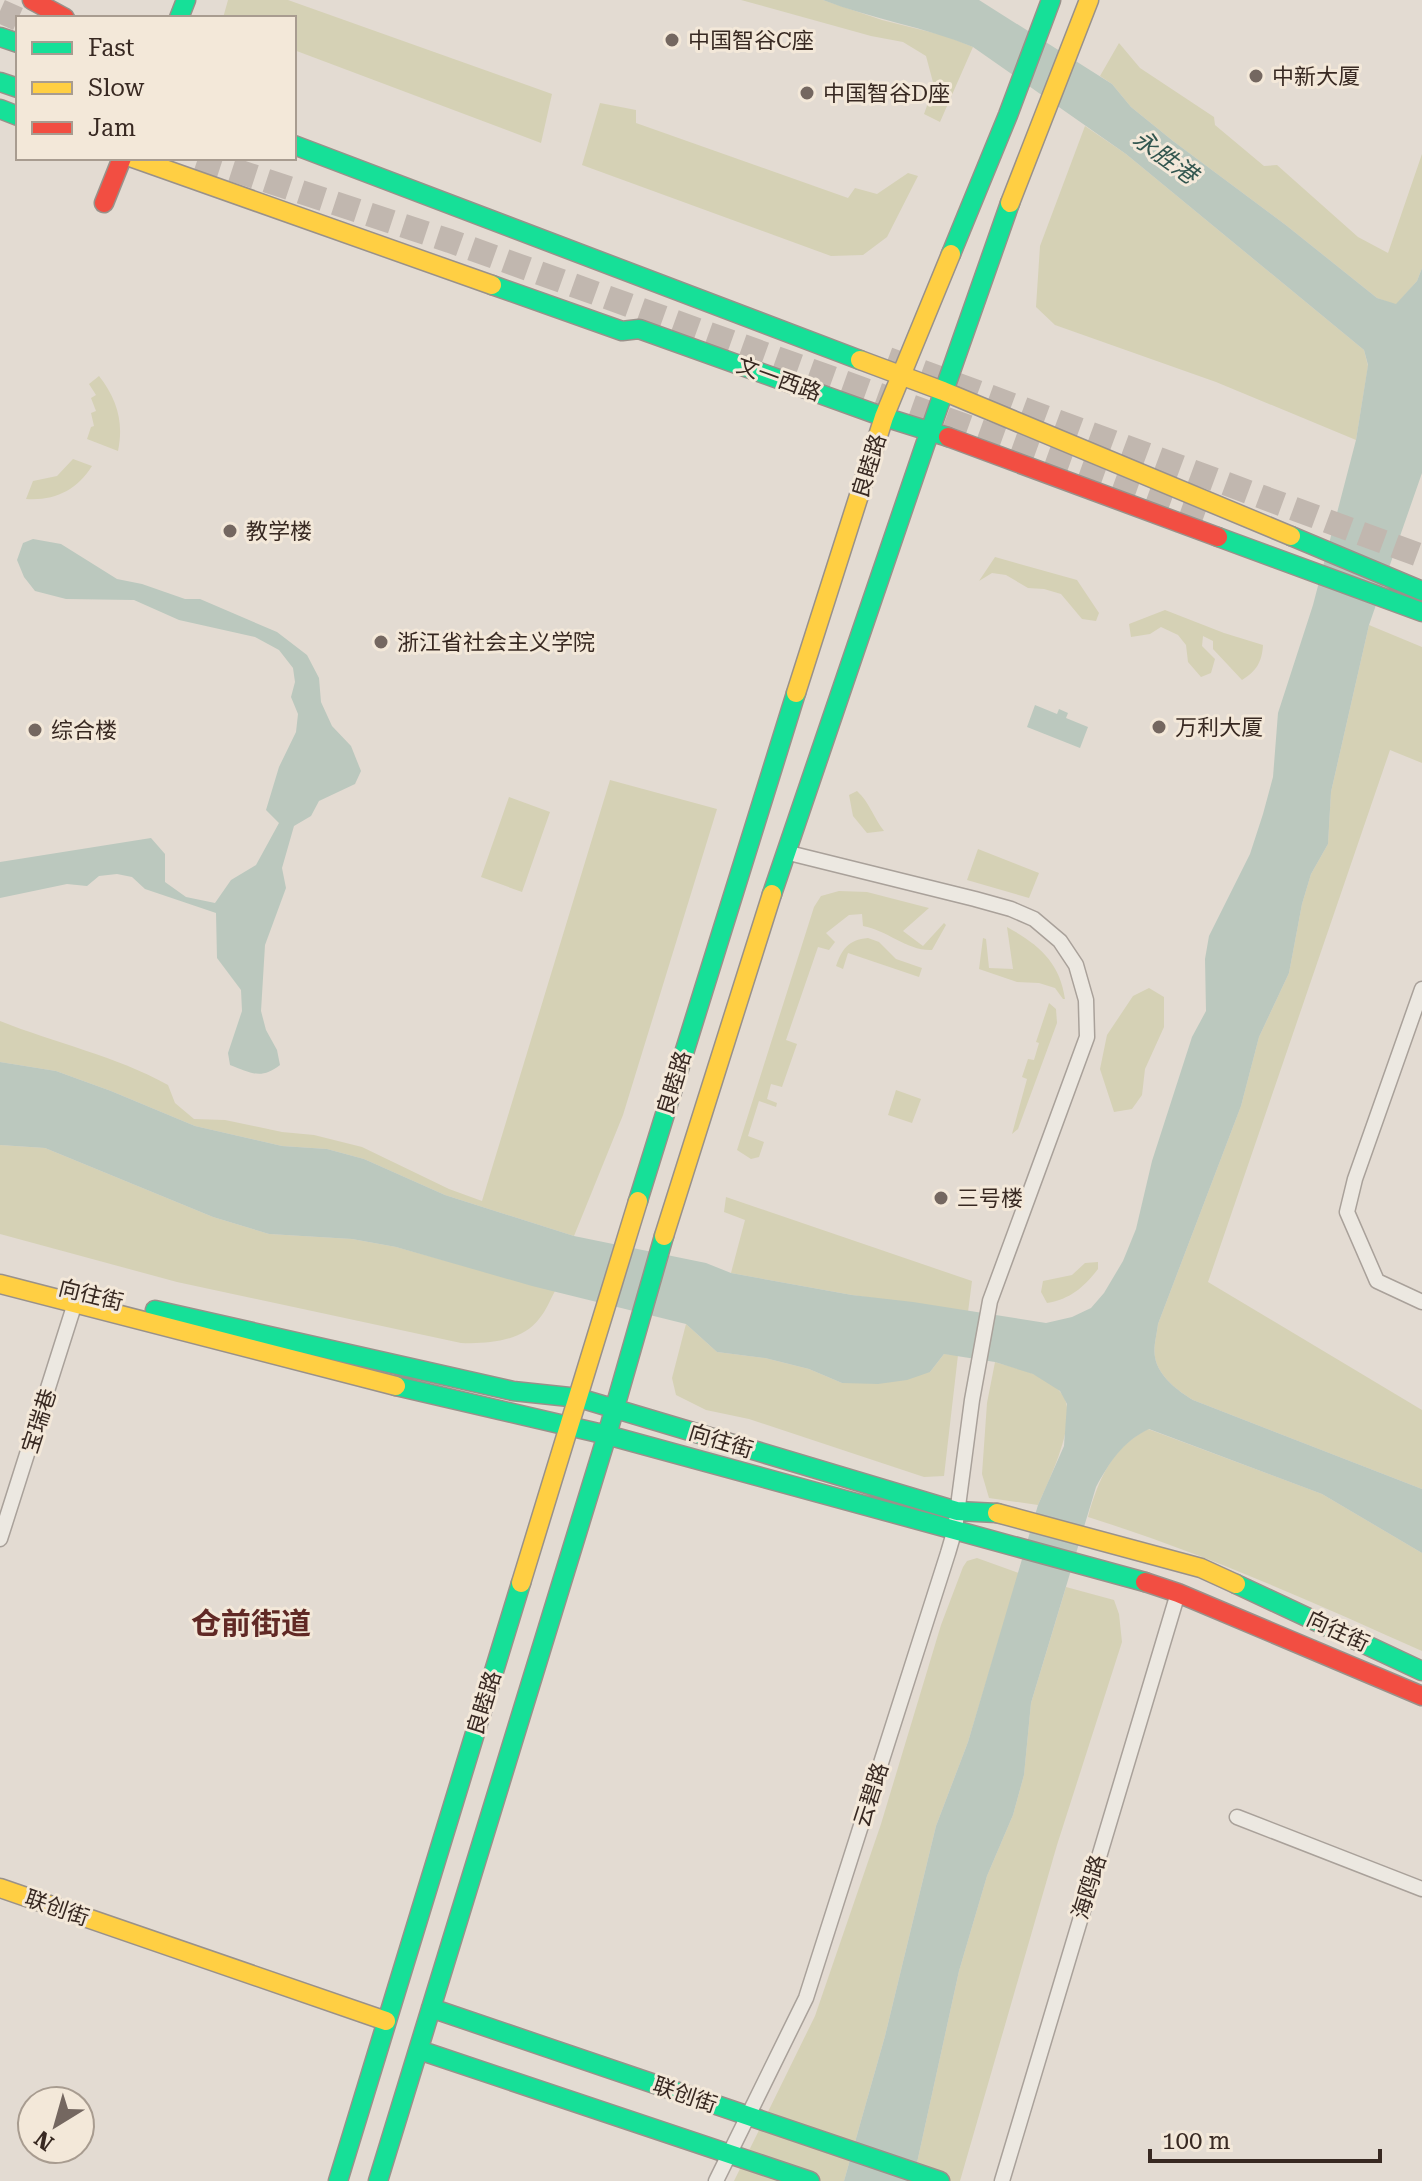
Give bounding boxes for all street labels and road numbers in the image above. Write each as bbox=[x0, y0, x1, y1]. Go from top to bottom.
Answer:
street label: 文一西路 bbox=[733, 352, 825, 406]
street label: 良睦路 bbox=[847, 431, 891, 501]
street label: 良睦路 bbox=[652, 1048, 696, 1118]
street label: 向往街 bbox=[56, 1275, 126, 1315]
street label: 宝瑞巷 bbox=[17, 1386, 61, 1456]
street label: 向往街 bbox=[686, 1419, 756, 1463]
street label: 向往街 bbox=[1303, 1606, 1373, 1656]
street label: 良睦路 bbox=[462, 1668, 506, 1738]
street label: 云碧路 bbox=[849, 1760, 893, 1830]
street label: 海鸥路 bbox=[1067, 1852, 1111, 1922]
street label: 联创街 bbox=[22, 1885, 92, 1931]
street label: 联创街 bbox=[650, 2072, 720, 2118]

